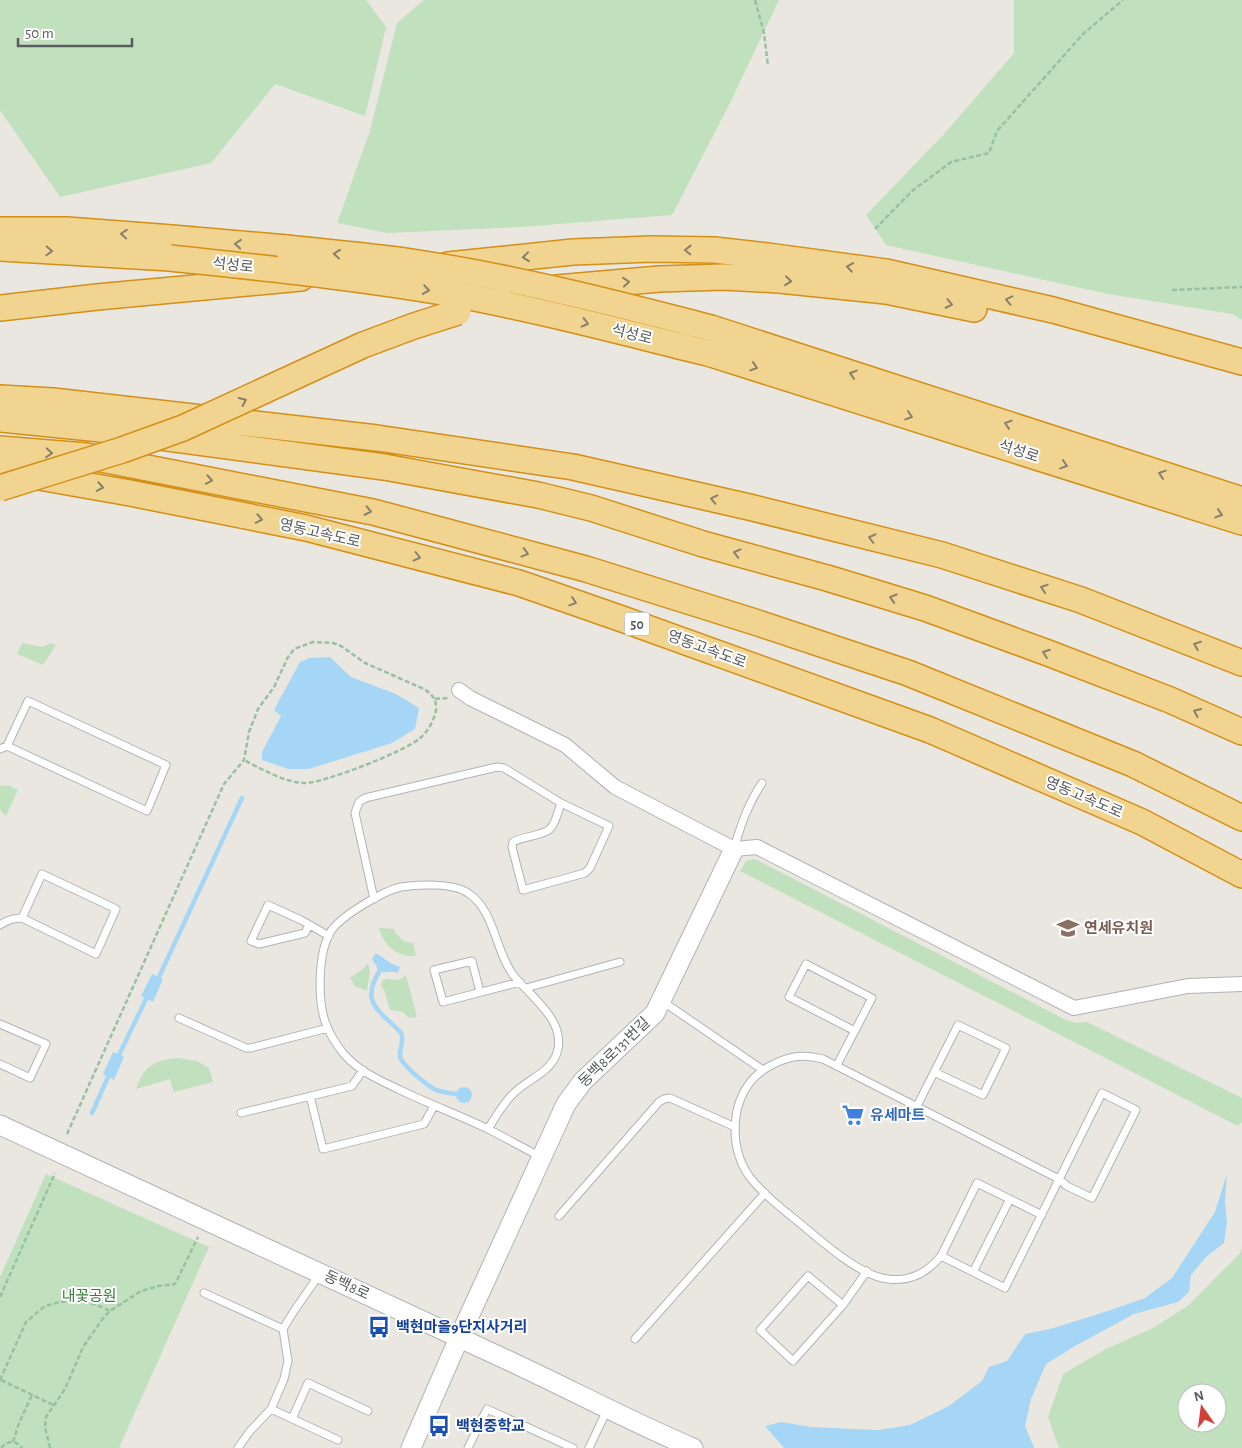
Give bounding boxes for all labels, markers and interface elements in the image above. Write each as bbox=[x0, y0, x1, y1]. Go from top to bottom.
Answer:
scale bar bbox=[18, 15, 131, 47]
text: 50 m bbox=[25, 26, 54, 41]
one-way arrow bbox=[119, 229, 127, 240]
one-way arrow bbox=[234, 239, 242, 250]
one-way arrow bbox=[684, 244, 692, 255]
one-way arrow bbox=[45, 246, 53, 257]
one-way arrow bbox=[333, 249, 341, 260]
one-way arrow bbox=[522, 251, 530, 262]
street label: 석성로 bbox=[212, 255, 254, 275]
one-way arrow bbox=[846, 262, 854, 273]
one-way arrow bbox=[784, 275, 792, 286]
one-way arrow bbox=[622, 277, 630, 288]
one-way arrow bbox=[423, 284, 431, 295]
one-way arrow bbox=[1004, 295, 1013, 306]
one-way arrow bbox=[944, 298, 953, 309]
one-way arrow bbox=[581, 317, 590, 328]
street label: 석성로 bbox=[610, 321, 654, 347]
one-way arrow bbox=[749, 362, 758, 372]
one-way arrow bbox=[850, 370, 858, 380]
one-way arrow bbox=[238, 397, 247, 407]
one-way arrow bbox=[904, 411, 913, 421]
one-way arrow bbox=[1004, 419, 1013, 429]
street label: 석성로 bbox=[997, 437, 1041, 465]
one-way arrow bbox=[45, 447, 53, 458]
one-way arrow bbox=[1059, 460, 1068, 470]
one-way arrow bbox=[1159, 470, 1167, 480]
one-way arrow bbox=[204, 474, 213, 484]
one-way arrow bbox=[95, 482, 104, 492]
one-way arrow bbox=[709, 494, 718, 505]
one-way arrow bbox=[364, 506, 372, 516]
one-way arrow bbox=[1214, 509, 1222, 519]
one-way arrow bbox=[255, 513, 264, 523]
street label: 영동고속도로 bbox=[278, 516, 362, 550]
one-way arrow bbox=[867, 533, 876, 544]
one-way arrow bbox=[521, 547, 530, 558]
one-way arrow bbox=[733, 549, 742, 559]
one-way arrow bbox=[413, 551, 422, 562]
one-way arrow bbox=[1041, 584, 1049, 594]
one-way arrow bbox=[889, 594, 898, 604]
one-way arrow bbox=[568, 596, 577, 606]
road number: 50 bbox=[624, 612, 650, 636]
street label: 영동고속도로 bbox=[665, 627, 749, 671]
one-way arrow bbox=[1193, 641, 1201, 651]
one-way arrow bbox=[1043, 649, 1051, 659]
one-way arrow bbox=[1193, 708, 1202, 719]
street label: 영동고속도로 bbox=[1043, 773, 1125, 821]
school or university icon: 연세유치원 bbox=[1055, 915, 1081, 941]
place label: 연세유치원 bbox=[1084, 920, 1153, 936]
street label: 동백8로131번길 bbox=[575, 1014, 653, 1090]
supermarket icon: 유세마트 bbox=[840, 1102, 866, 1128]
place label: 유세마트 bbox=[870, 1107, 925, 1123]
street label: 동백8로 bbox=[322, 1267, 372, 1303]
park label: 내꽃공원 bbox=[61, 1288, 117, 1304]
bus stop icon: 백현마을9단지사거리 bbox=[366, 1314, 392, 1340]
place label: 백현마을9단지사거리 bbox=[396, 1318, 527, 1335]
north arrow bbox=[1177, 1383, 1227, 1433]
text: N bbox=[1193, 1388, 1206, 1404]
bus stop icon: 백현중학교 bbox=[426, 1413, 452, 1439]
place label: 백현중학교 bbox=[456, 1417, 525, 1434]

